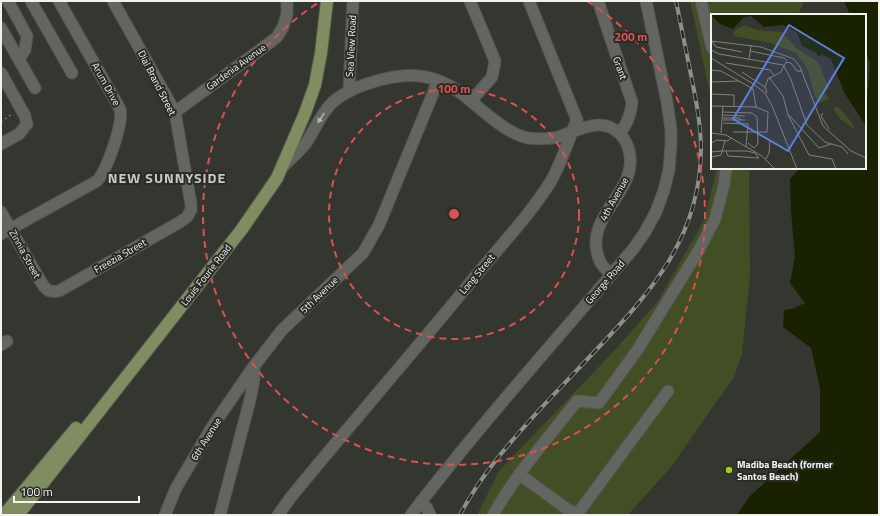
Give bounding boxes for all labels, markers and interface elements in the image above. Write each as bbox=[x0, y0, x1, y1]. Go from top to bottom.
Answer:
inset map bbox=[711, 14, 866, 169]
street label: Sea View Road bbox=[342, 15, 360, 77]
text: 200 m bbox=[615, 27, 647, 46]
street label: Gardenia Avenue bbox=[203, 40, 269, 94]
street label: Dial Brand Street bbox=[134, 48, 180, 119]
street label: Grant bbox=[609, 54, 631, 82]
street label: Arum Drive bbox=[88, 60, 124, 108]
text: 100 m bbox=[438, 79, 470, 98]
one-way arrow bbox=[318, 112, 325, 124]
district label: NEW SUNNYSIDE bbox=[108, 167, 226, 188]
street label: 4th Avenue bbox=[596, 174, 632, 224]
centre of rings bbox=[447, 207, 461, 221]
street label: Zinnia Street bbox=[5, 227, 45, 281]
street label: Freezia Street bbox=[91, 235, 149, 277]
street label: Louis Fourie Road bbox=[177, 241, 235, 309]
street label: Long Street bbox=[456, 250, 499, 297]
street label: George Road bbox=[582, 257, 628, 307]
street label: 5th Avenue bbox=[297, 273, 341, 317]
street label: 6th Avenue bbox=[187, 415, 225, 463]
place label: Madiba Beach (former Santos Beach) bbox=[737, 457, 833, 484]
marker: Madiba Beach (former Santos Beach) bbox=[724, 465, 734, 475]
scale bar bbox=[14, 478, 139, 504]
text: 100 m bbox=[20, 482, 53, 501]

